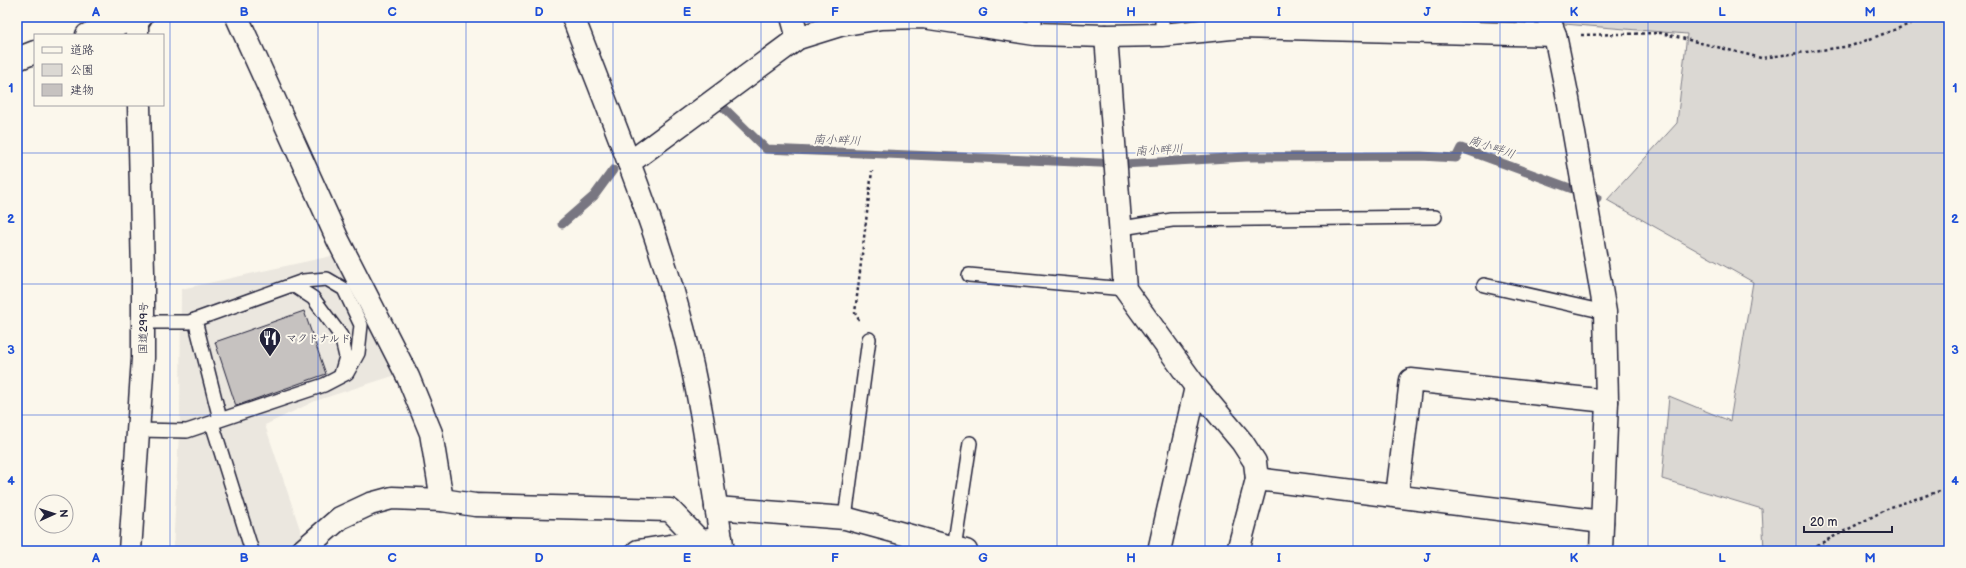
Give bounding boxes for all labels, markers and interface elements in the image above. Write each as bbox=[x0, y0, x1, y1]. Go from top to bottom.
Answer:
text: A bbox=[91, 4, 100, 20]
text: B bbox=[239, 4, 249, 20]
text: C bbox=[387, 4, 397, 20]
text: D bbox=[534, 4, 544, 20]
text: E bbox=[683, 4, 692, 20]
text: F bbox=[831, 4, 839, 20]
text: G bbox=[978, 4, 988, 20]
text: H bbox=[1126, 4, 1136, 20]
text: I bbox=[1277, 4, 1281, 20]
text: J bbox=[1423, 4, 1431, 20]
text: K bbox=[1570, 4, 1579, 20]
text: L bbox=[1718, 4, 1726, 20]
text: M bbox=[1864, 4, 1876, 20]
legend bbox=[34, 34, 164, 106]
text: 道路 bbox=[70, 43, 94, 58]
text: 公園 bbox=[70, 63, 94, 78]
text: 1 bbox=[8, 80, 14, 96]
text: 1 bbox=[1952, 80, 1958, 96]
text: 建物 bbox=[70, 83, 94, 98]
water label: 南小畔川 bbox=[813, 132, 861, 149]
water label: 南小畔川 bbox=[1467, 133, 1517, 162]
water label: 南小畔川 bbox=[1135, 142, 1183, 159]
text: 2 bbox=[7, 211, 15, 227]
text: 2 bbox=[1951, 211, 1959, 227]
street label: 国道299号 bbox=[137, 302, 150, 354]
restaurant icon: マクドナルド bbox=[257, 325, 283, 358]
place label: マクドナルド bbox=[286, 332, 351, 345]
text: 3 bbox=[7, 342, 15, 358]
text: 3 bbox=[1951, 342, 1959, 358]
text: 4 bbox=[7, 473, 15, 489]
text: 4 bbox=[1951, 473, 1959, 489]
north arrow bbox=[34, 494, 74, 534]
scale bar bbox=[1804, 508, 1892, 534]
text: N bbox=[57, 509, 70, 518]
text: 20 m bbox=[1810, 515, 1837, 530]
text: A bbox=[91, 550, 100, 566]
text: B bbox=[239, 550, 249, 566]
text: C bbox=[387, 550, 397, 566]
text: D bbox=[534, 550, 544, 566]
text: E bbox=[683, 550, 692, 566]
text: F bbox=[831, 550, 839, 566]
text: G bbox=[978, 550, 988, 566]
text: H bbox=[1126, 550, 1136, 566]
text: I bbox=[1277, 550, 1281, 566]
text: J bbox=[1423, 550, 1431, 566]
text: K bbox=[1570, 550, 1579, 566]
text: L bbox=[1718, 550, 1726, 566]
text: M bbox=[1864, 550, 1876, 566]

